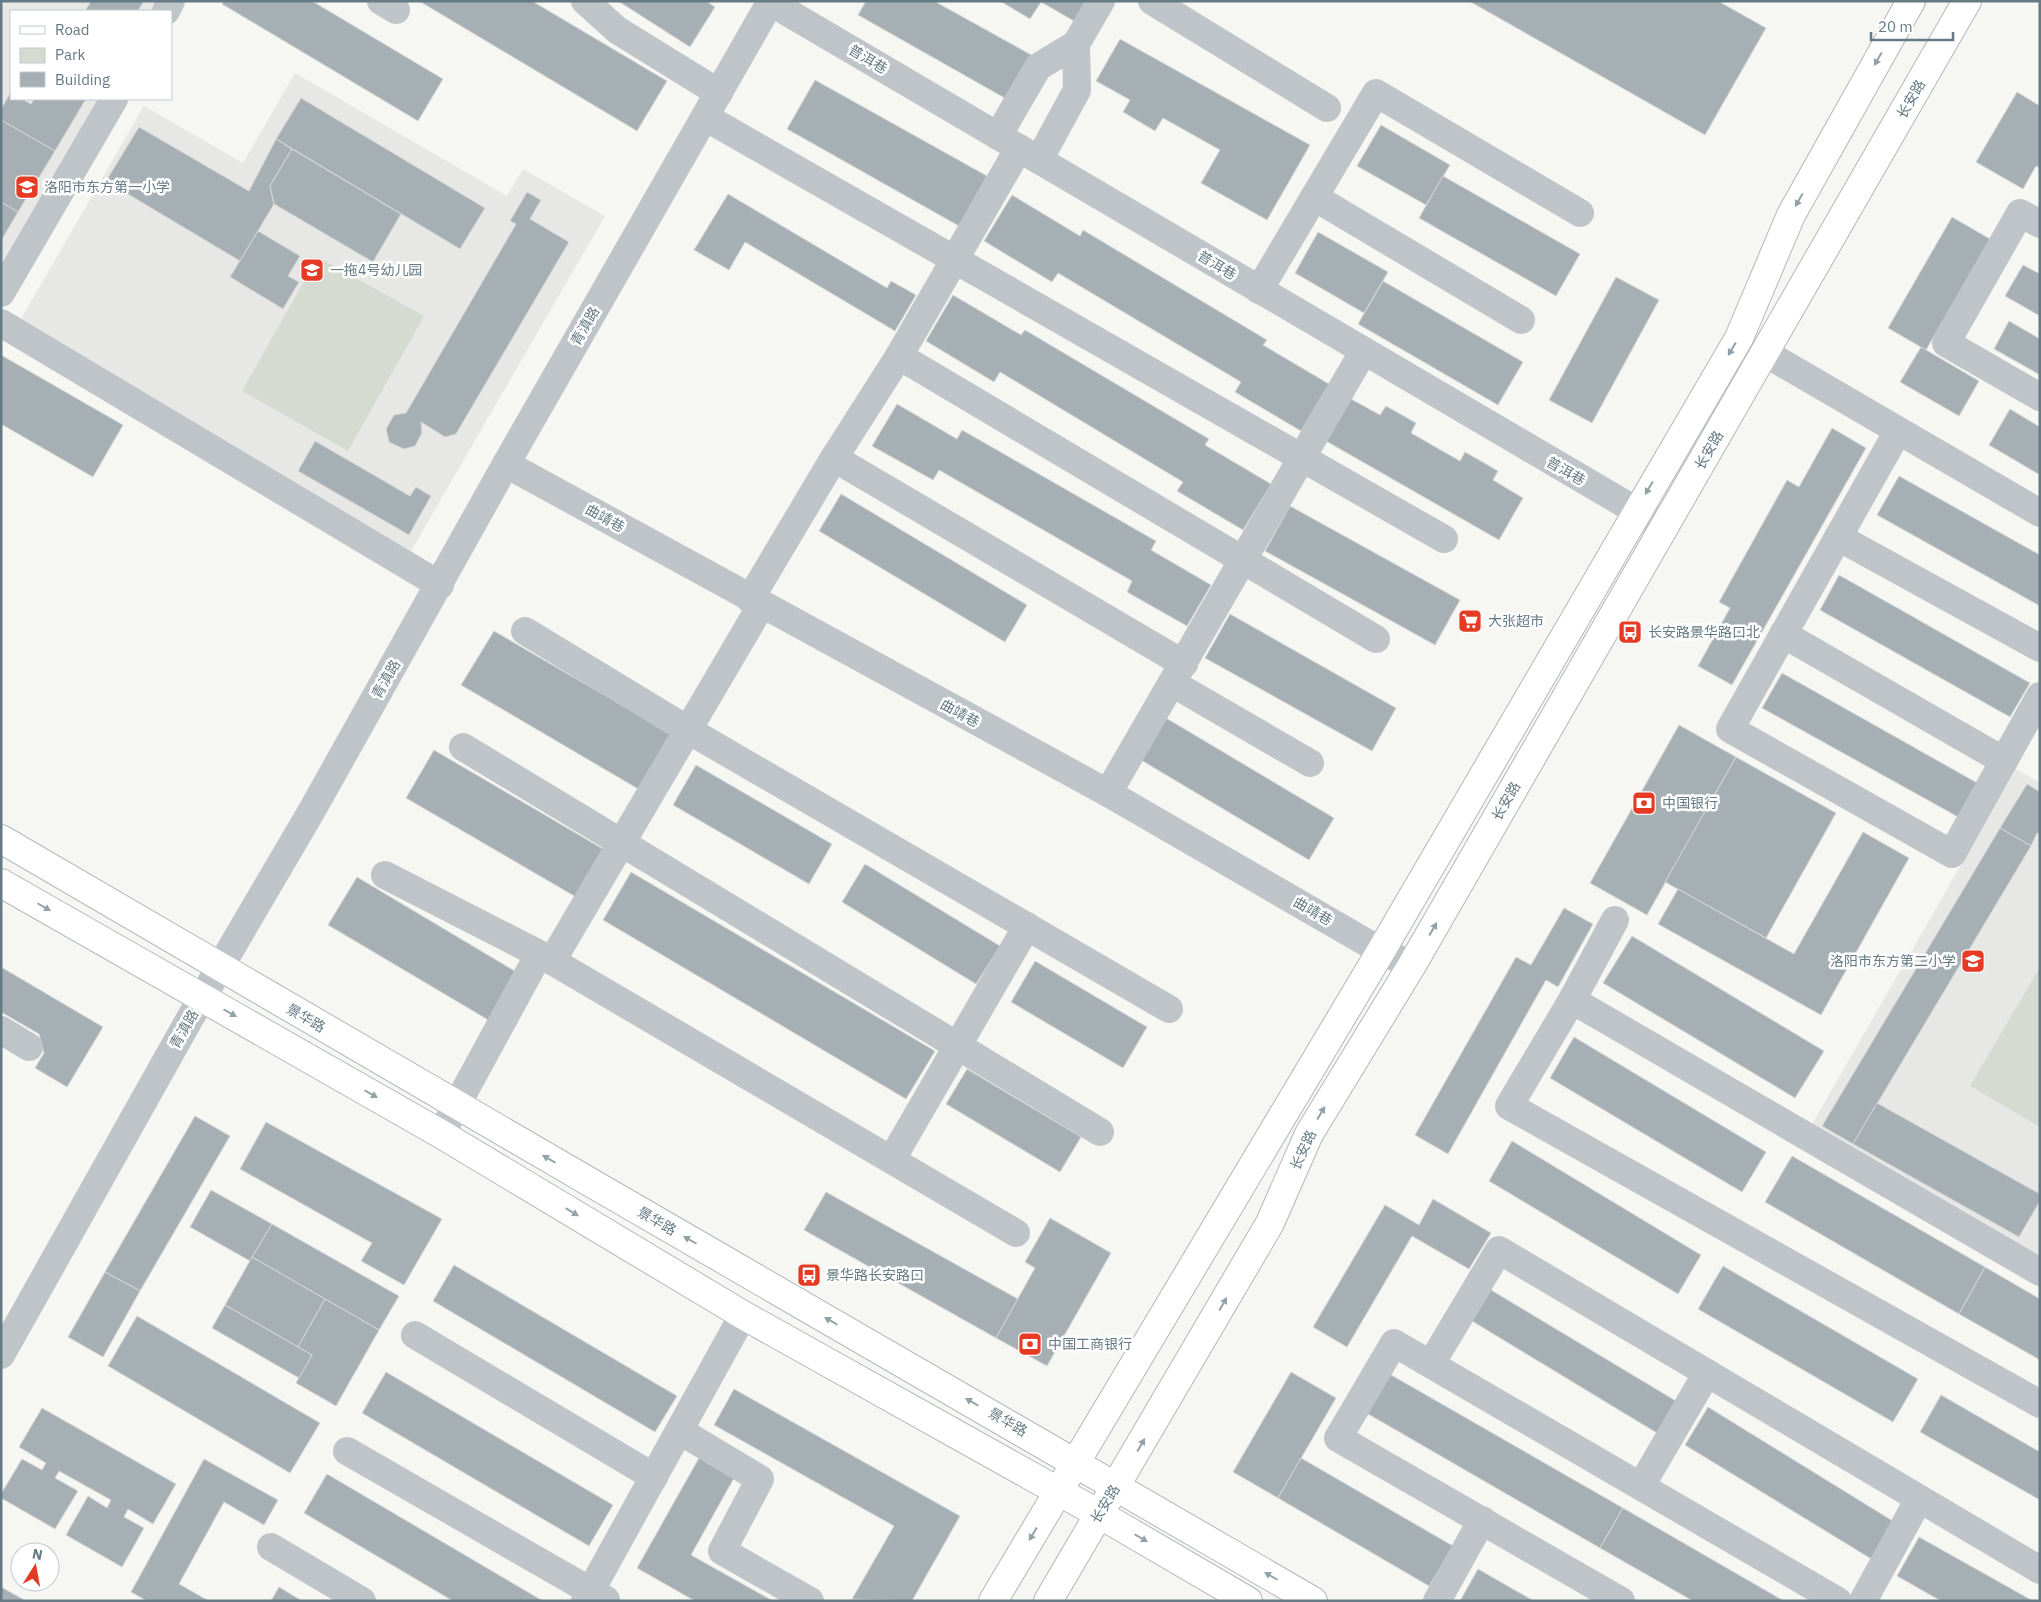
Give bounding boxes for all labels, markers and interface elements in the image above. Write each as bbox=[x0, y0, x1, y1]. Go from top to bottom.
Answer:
legend bbox=[10, 10, 172, 100]
scale bar bbox=[1871, 10, 1954, 42]
text: 20 m bbox=[1878, 17, 1913, 36]
text: Road bbox=[55, 20, 90, 39]
street label: 普洱巷 bbox=[845, 40, 891, 78]
text: Park bbox=[55, 45, 85, 64]
one-way arrow bbox=[1874, 52, 1883, 66]
text: Building bbox=[55, 70, 110, 89]
street label: 长安路 bbox=[1893, 76, 1929, 122]
school or university icon: 洛阳市东方第一小学 bbox=[14, 174, 40, 200]
place label: 洛阳市东方第一小学 bbox=[44, 178, 170, 196]
one-way arrow bbox=[1794, 194, 1803, 207]
street label: 普洱巷 bbox=[1194, 246, 1240, 284]
school or university icon: 一拖4号幼儿园 bbox=[299, 257, 325, 283]
place label: 一拖4号幼儿园 bbox=[330, 261, 422, 279]
street label: 青滇路 bbox=[567, 303, 603, 349]
one-way arrow bbox=[1728, 342, 1737, 355]
street label: 长安路 bbox=[1691, 427, 1727, 473]
street label: 普洱巷 bbox=[1543, 453, 1589, 489]
one-way arrow bbox=[1645, 482, 1654, 495]
street label: 曲靖巷 bbox=[582, 500, 628, 536]
supermarket icon: 大张超市 bbox=[1457, 608, 1483, 634]
place label: 大张超市 bbox=[1488, 612, 1544, 630]
bus stop icon: 长安路景华路口北 bbox=[1617, 619, 1643, 645]
place label: 长安路景华路口北 bbox=[1648, 623, 1760, 641]
street label: 青滇路 bbox=[368, 656, 404, 702]
street label: 曲靖巷 bbox=[937, 695, 983, 731]
street label: 长安路 bbox=[1488, 778, 1524, 824]
bank icon: 中国银行 bbox=[1631, 790, 1657, 816]
place label: 中国银行 bbox=[1662, 794, 1718, 812]
street label: 曲靖巷 bbox=[1290, 893, 1336, 929]
one-way arrow bbox=[37, 902, 50, 911]
one-way arrow bbox=[1428, 923, 1437, 936]
school or university icon: 洛阳市东方第二小学 bbox=[1960, 948, 1986, 974]
place label: 洛阳市东方第二小学 bbox=[1830, 952, 1956, 970]
street label: 景华路 bbox=[283, 1000, 329, 1036]
street label: 青滇路 bbox=[166, 1006, 202, 1052]
one-way arrow bbox=[224, 1009, 237, 1018]
one-way arrow bbox=[365, 1090, 378, 1099]
one-way arrow bbox=[1317, 1107, 1326, 1120]
street label: 长安路 bbox=[1286, 1127, 1320, 1173]
one-way arrow bbox=[542, 1155, 557, 1163]
street label: 景华路 bbox=[634, 1203, 680, 1239]
one-way arrow bbox=[565, 1208, 578, 1217]
one-way arrow bbox=[683, 1236, 698, 1244]
bus stop icon: 景华路长安路口 bbox=[796, 1262, 822, 1288]
place label: 景华路长安路口 bbox=[826, 1266, 924, 1284]
one-way arrow bbox=[1219, 1297, 1227, 1312]
one-way arrow bbox=[824, 1317, 839, 1325]
bank icon: 中国工商银行 bbox=[1017, 1331, 1043, 1357]
place label: 中国工商银行 bbox=[1048, 1335, 1132, 1353]
one-way arrow bbox=[965, 1398, 980, 1406]
street label: 景华路 bbox=[985, 1404, 1031, 1440]
one-way arrow bbox=[1137, 1438, 1146, 1451]
street label: 长安路 bbox=[1086, 1481, 1124, 1527]
one-way arrow bbox=[1028, 1527, 1037, 1540]
one-way arrow bbox=[1134, 1534, 1147, 1543]
north arrow bbox=[10, 1542, 60, 1592]
text: N bbox=[31, 1544, 44, 1564]
one-way arrow bbox=[1264, 1572, 1277, 1581]

